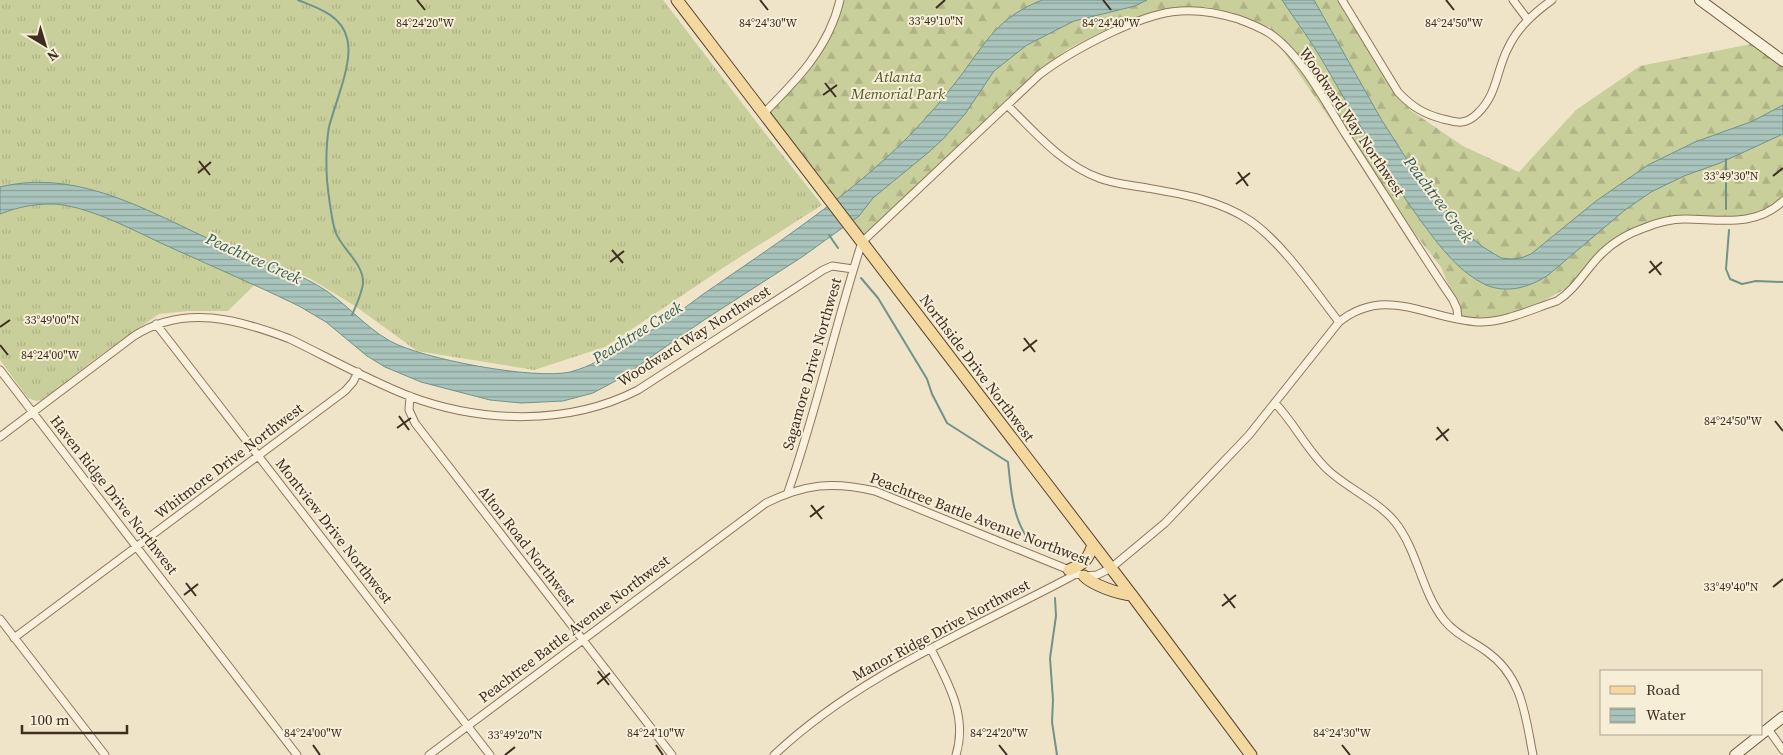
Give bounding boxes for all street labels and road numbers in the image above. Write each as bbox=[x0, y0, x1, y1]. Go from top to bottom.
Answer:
street label: Woodward Way Northwest bbox=[1294, 43, 1410, 201]
street label: Sagamore Drive Northwest bbox=[777, 275, 846, 452]
street label: Woodward Way Northwest bbox=[613, 280, 774, 391]
street label: Northside Drive Northwest bbox=[915, 290, 1040, 446]
street label: Whitmore Drive Northwest bbox=[150, 398, 307, 523]
street label: Haven Ridge Drive Northwest bbox=[46, 411, 183, 579]
street label: Montview Drive Northwest bbox=[271, 454, 398, 608]
street label: Peachtree Battle Avenue Northwest bbox=[867, 467, 1093, 570]
street label: Alton Road Northwest bbox=[474, 481, 581, 610]
street label: Peachtree Battle Avenue Northwest bbox=[474, 550, 674, 707]
street label: Manor Ridge Drive Northwest bbox=[848, 574, 1033, 685]

